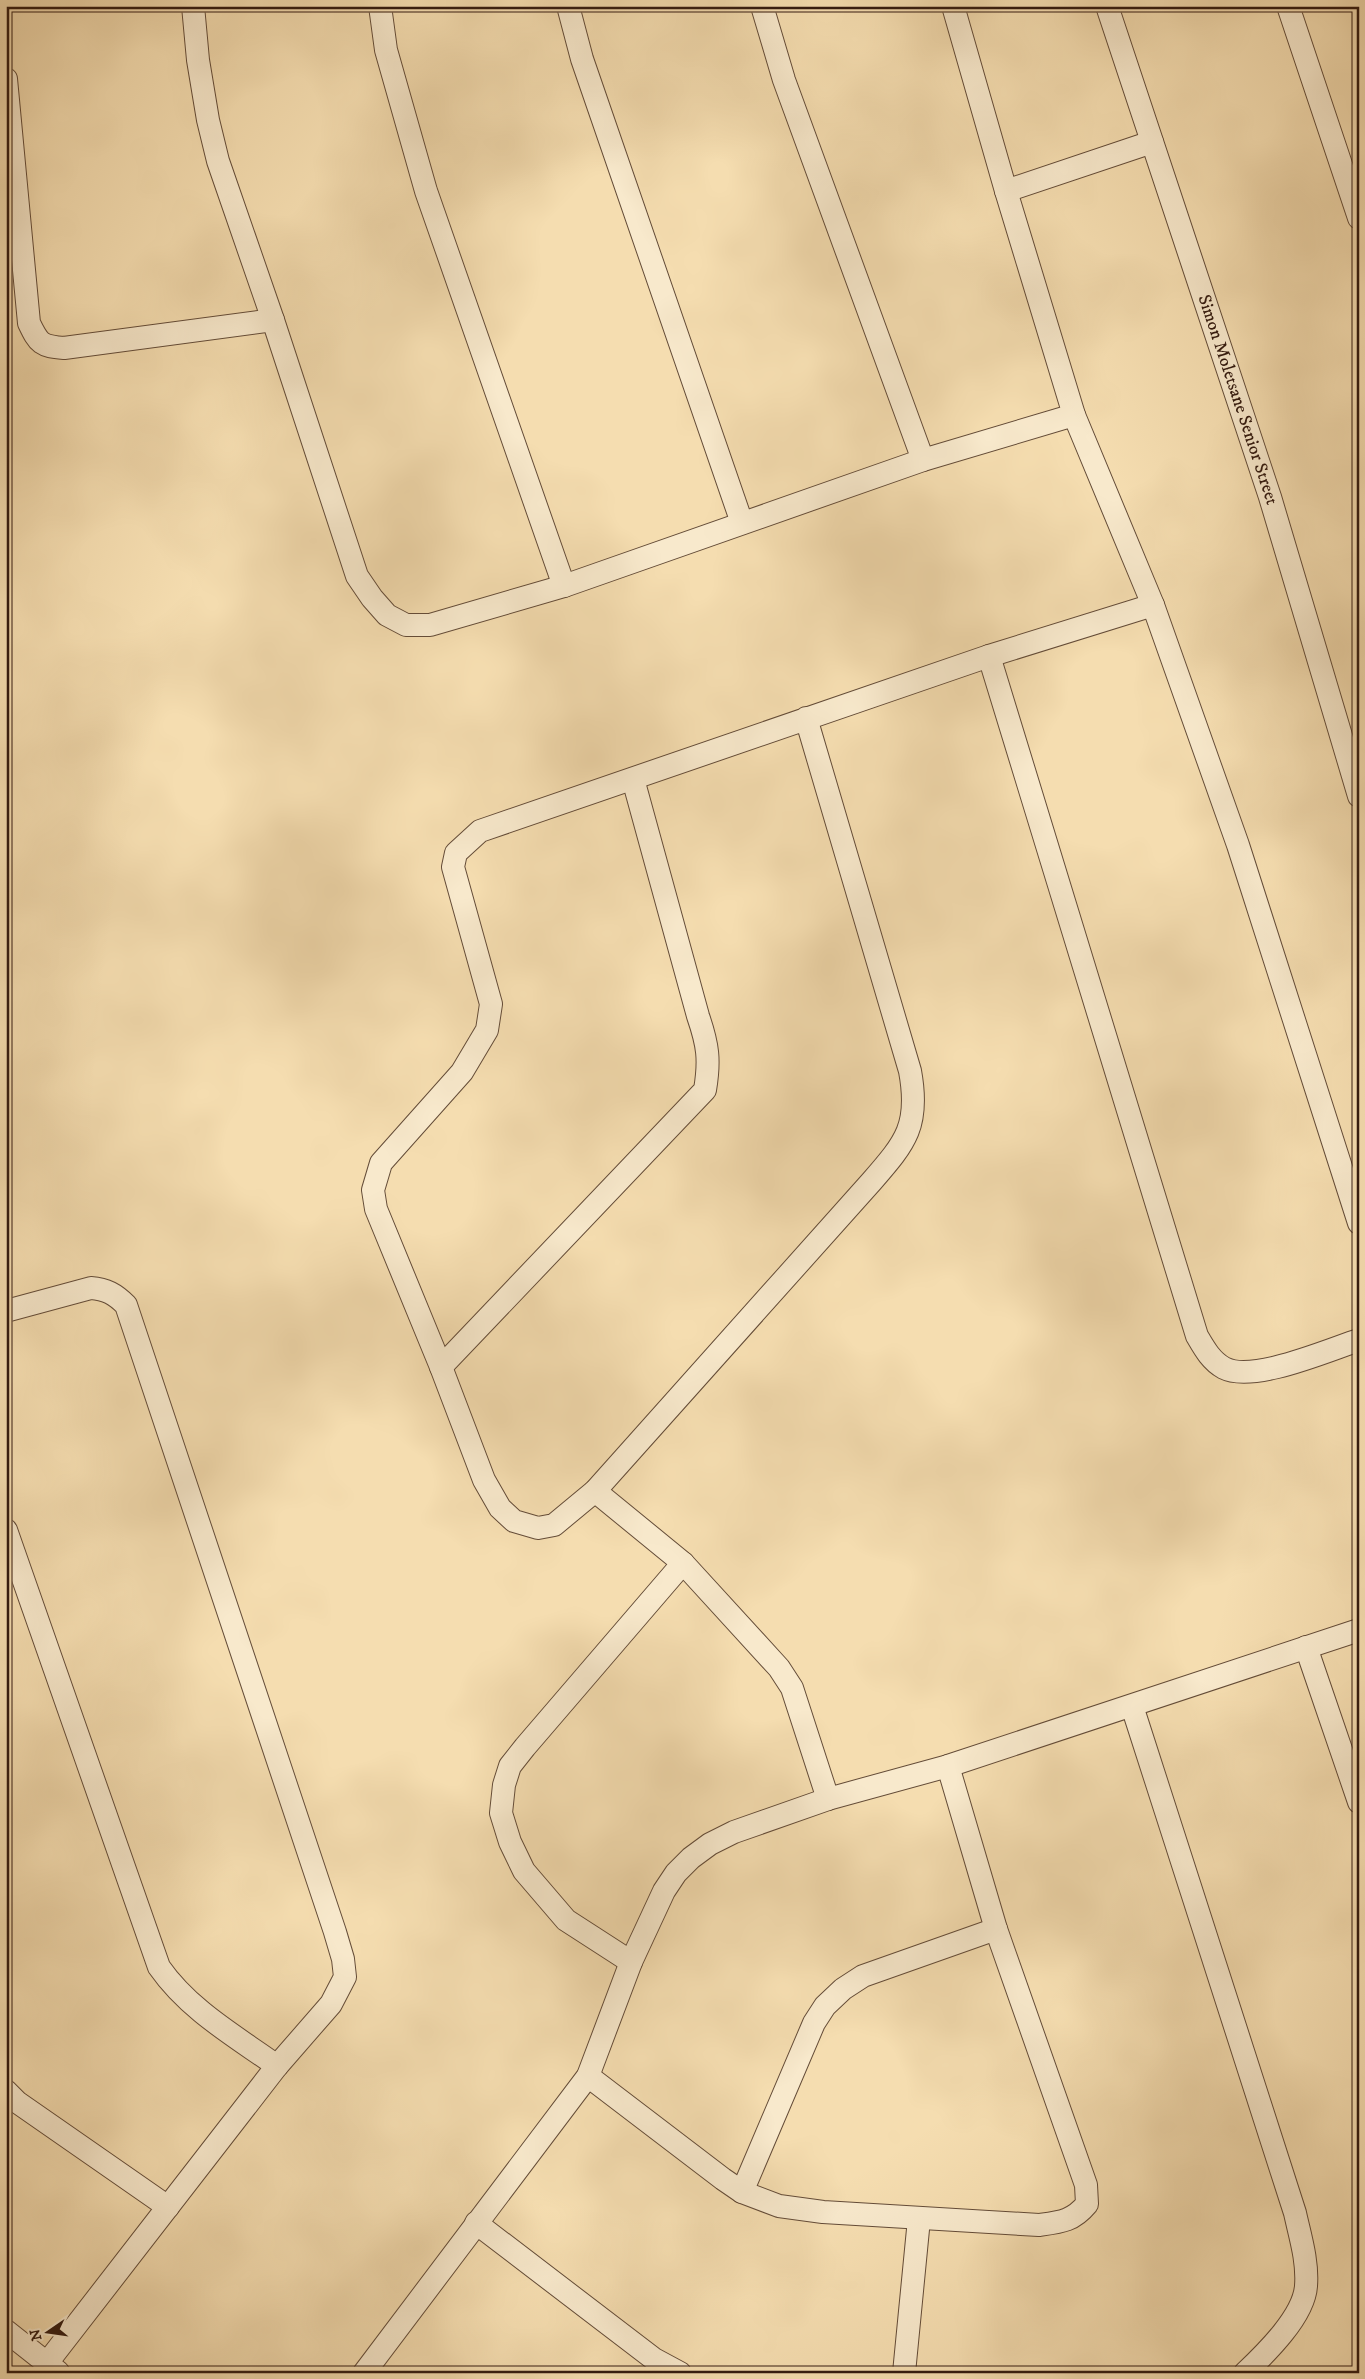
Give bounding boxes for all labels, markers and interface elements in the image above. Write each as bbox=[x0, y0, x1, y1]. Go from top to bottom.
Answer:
street label: Simon Moletsane Senior Street bbox=[1193, 292, 1283, 508]
north arrow bbox=[22, 2306, 72, 2356]
text: N bbox=[26, 2327, 46, 2342]

